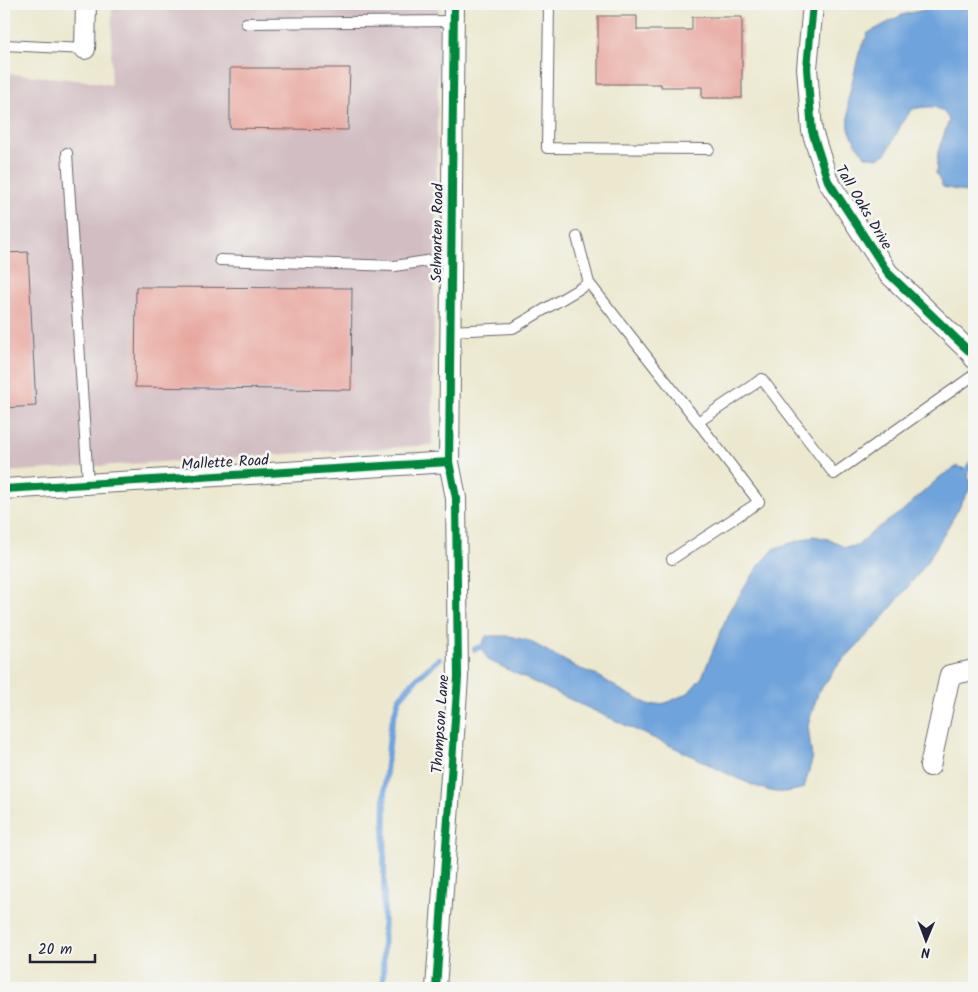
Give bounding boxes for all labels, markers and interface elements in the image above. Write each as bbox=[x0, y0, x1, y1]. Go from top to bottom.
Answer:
street label: Tall Oaks Drive bbox=[828, 160, 898, 255]
street label: Selmarten Road bbox=[425, 183, 451, 283]
street label: Mallette Road bbox=[181, 449, 270, 477]
street label: Thompson Lane bbox=[426, 674, 456, 774]
north arrow bbox=[900, 914, 950, 964]
scale bar bbox=[30, 932, 95, 964]
text: 20 m bbox=[38, 938, 72, 962]
text: N bbox=[921, 941, 930, 963]

